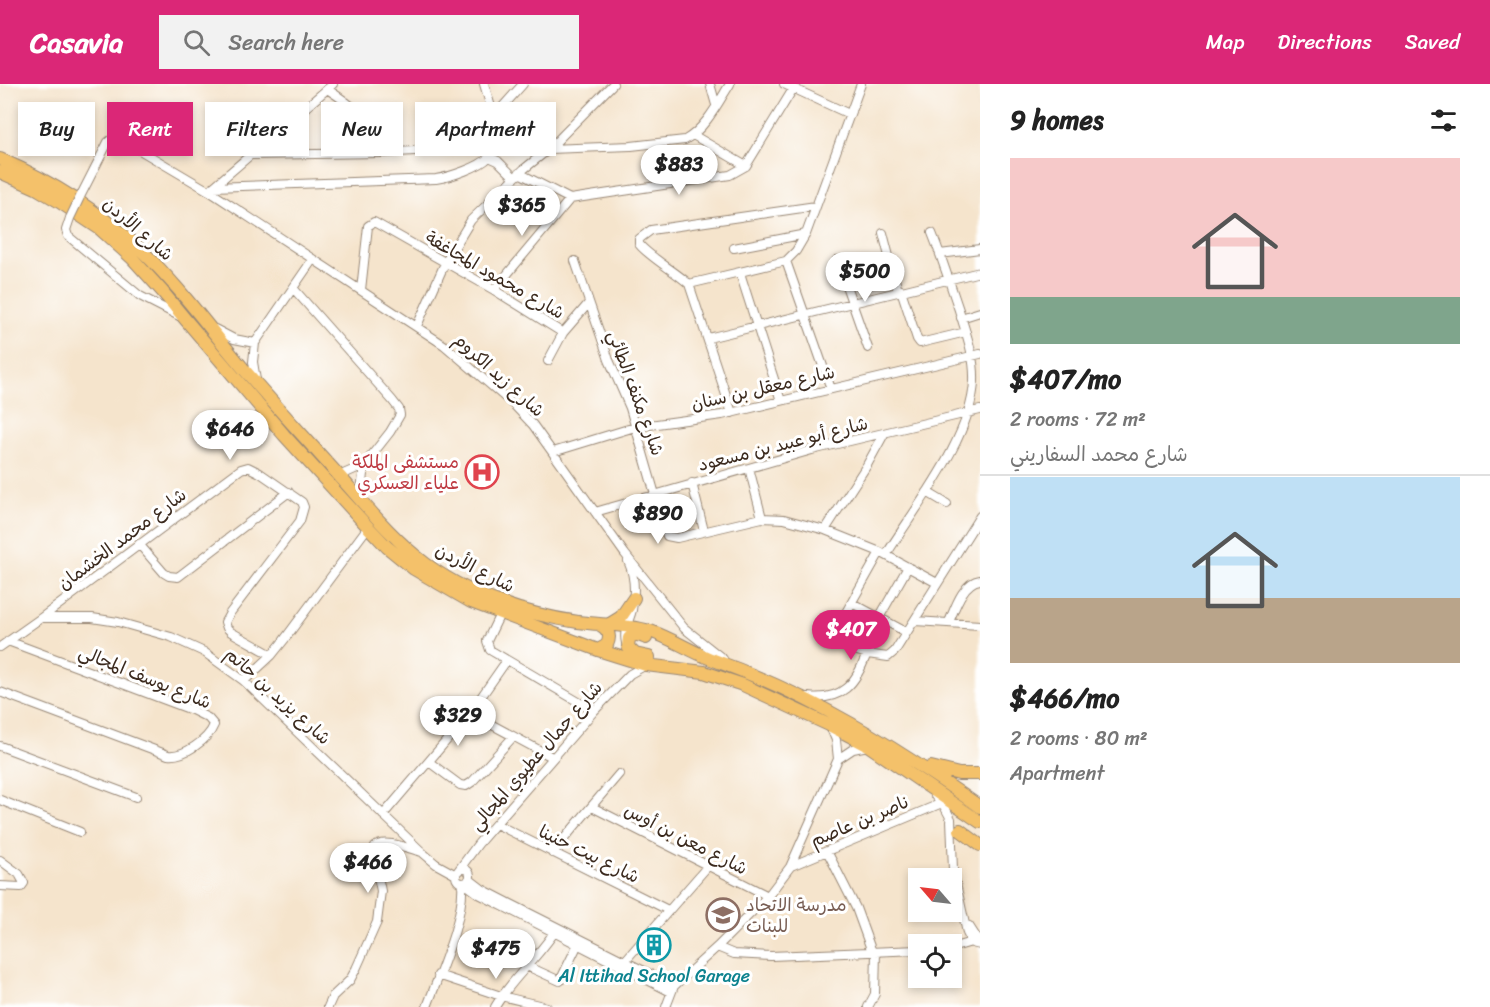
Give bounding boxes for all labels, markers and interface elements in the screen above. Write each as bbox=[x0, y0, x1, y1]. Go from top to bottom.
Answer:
search box bbox=[159, 15, 579, 69]
text: Casavia bbox=[30, 18, 123, 67]
text: Search here bbox=[228, 23, 344, 62]
text: Map bbox=[1206, 23, 1244, 61]
text: Directions bbox=[1277, 23, 1372, 61]
text: Saved bbox=[1405, 23, 1460, 61]
icon: search bbox=[180, 26, 213, 59]
text: 9 homes bbox=[1010, 97, 1104, 143]
chip: Buy bbox=[18, 102, 95, 156]
chip: Rent bbox=[107, 102, 193, 156]
chip: Filters bbox=[205, 102, 309, 156]
chip: New bbox=[321, 102, 403, 156]
chip: Apartment bbox=[415, 102, 556, 156]
icon: filters bbox=[1427, 104, 1460, 137]
pin: $883 bbox=[643, 145, 715, 196]
text: $883 bbox=[655, 147, 703, 182]
pin: $365 bbox=[486, 186, 558, 237]
text: $365 bbox=[498, 188, 546, 223]
street label: شارع الأردن bbox=[95, 189, 181, 269]
icon: home bbox=[1181, 197, 1289, 305]
street label: شارع محمود المجاغفة bbox=[419, 222, 571, 328]
pin: $500 bbox=[829, 252, 901, 303]
text: $500 bbox=[840, 254, 890, 289]
street label: شارع زيد الكروم bbox=[446, 325, 552, 425]
street label: شارع مكنف الطائي bbox=[598, 326, 674, 460]
street label: شارع معقل بن سنان bbox=[688, 356, 838, 420]
text: $407/mo bbox=[1010, 356, 1121, 402]
text: 2 rooms · 72 m² bbox=[1010, 402, 1146, 437]
street label: شارع أبو عبيد بن مسعود bbox=[694, 407, 872, 481]
pin: $646 bbox=[194, 410, 266, 461]
text: $646 bbox=[206, 412, 254, 447]
text: شارع محمد السفاريني bbox=[1010, 437, 1188, 472]
place label: مستشفى الملكة علياء العسكري bbox=[352, 446, 459, 499]
hospital icon: مستشفى الملكة علياء العسكري bbox=[464, 454, 500, 490]
street label: شارع محمد الخشمان bbox=[50, 479, 194, 599]
pin: $890 bbox=[622, 494, 694, 545]
text: $890 bbox=[633, 496, 683, 531]
icon: home bbox=[1181, 516, 1289, 624]
street label: شارع الأردن bbox=[429, 534, 521, 602]
pin: $407 bbox=[815, 610, 887, 661]
text: $407 bbox=[826, 612, 876, 647]
street label: شارع يوسف المجالي bbox=[74, 636, 216, 718]
street label: شارع يزيد بن حاتم bbox=[217, 639, 339, 753]
street label: شارع جمال عطيوي المجالي bbox=[461, 674, 611, 838]
text: $466/mo bbox=[1010, 675, 1119, 721]
pin: $329 bbox=[422, 696, 494, 747]
text: $329 bbox=[434, 698, 482, 733]
text: 2 rooms · 80 m² bbox=[1010, 721, 1148, 756]
text: Apartment bbox=[1010, 756, 1104, 791]
street label: ناصر بن عاصم bbox=[805, 786, 915, 856]
street label: شارع معن بن أوس bbox=[619, 794, 753, 884]
street label: شارع بيت حنينا bbox=[533, 816, 645, 892]
pin: $466 bbox=[332, 843, 404, 894]
text: $466 bbox=[344, 845, 392, 880]
north arrow bbox=[908, 868, 962, 922]
map controls bbox=[908, 868, 962, 988]
place label: مدرسة الاتحاد للبنات bbox=[746, 889, 847, 942]
school or university icon: مدرسة الاتحاد للبنات bbox=[705, 897, 741, 933]
building icon: Al Ittihad School Garage bbox=[636, 927, 672, 963]
pin: $475 bbox=[460, 929, 532, 980]
text: $475 bbox=[471, 931, 521, 966]
button: locate bbox=[908, 934, 962, 988]
place label: Al Ittihad School Garage bbox=[557, 960, 750, 992]

